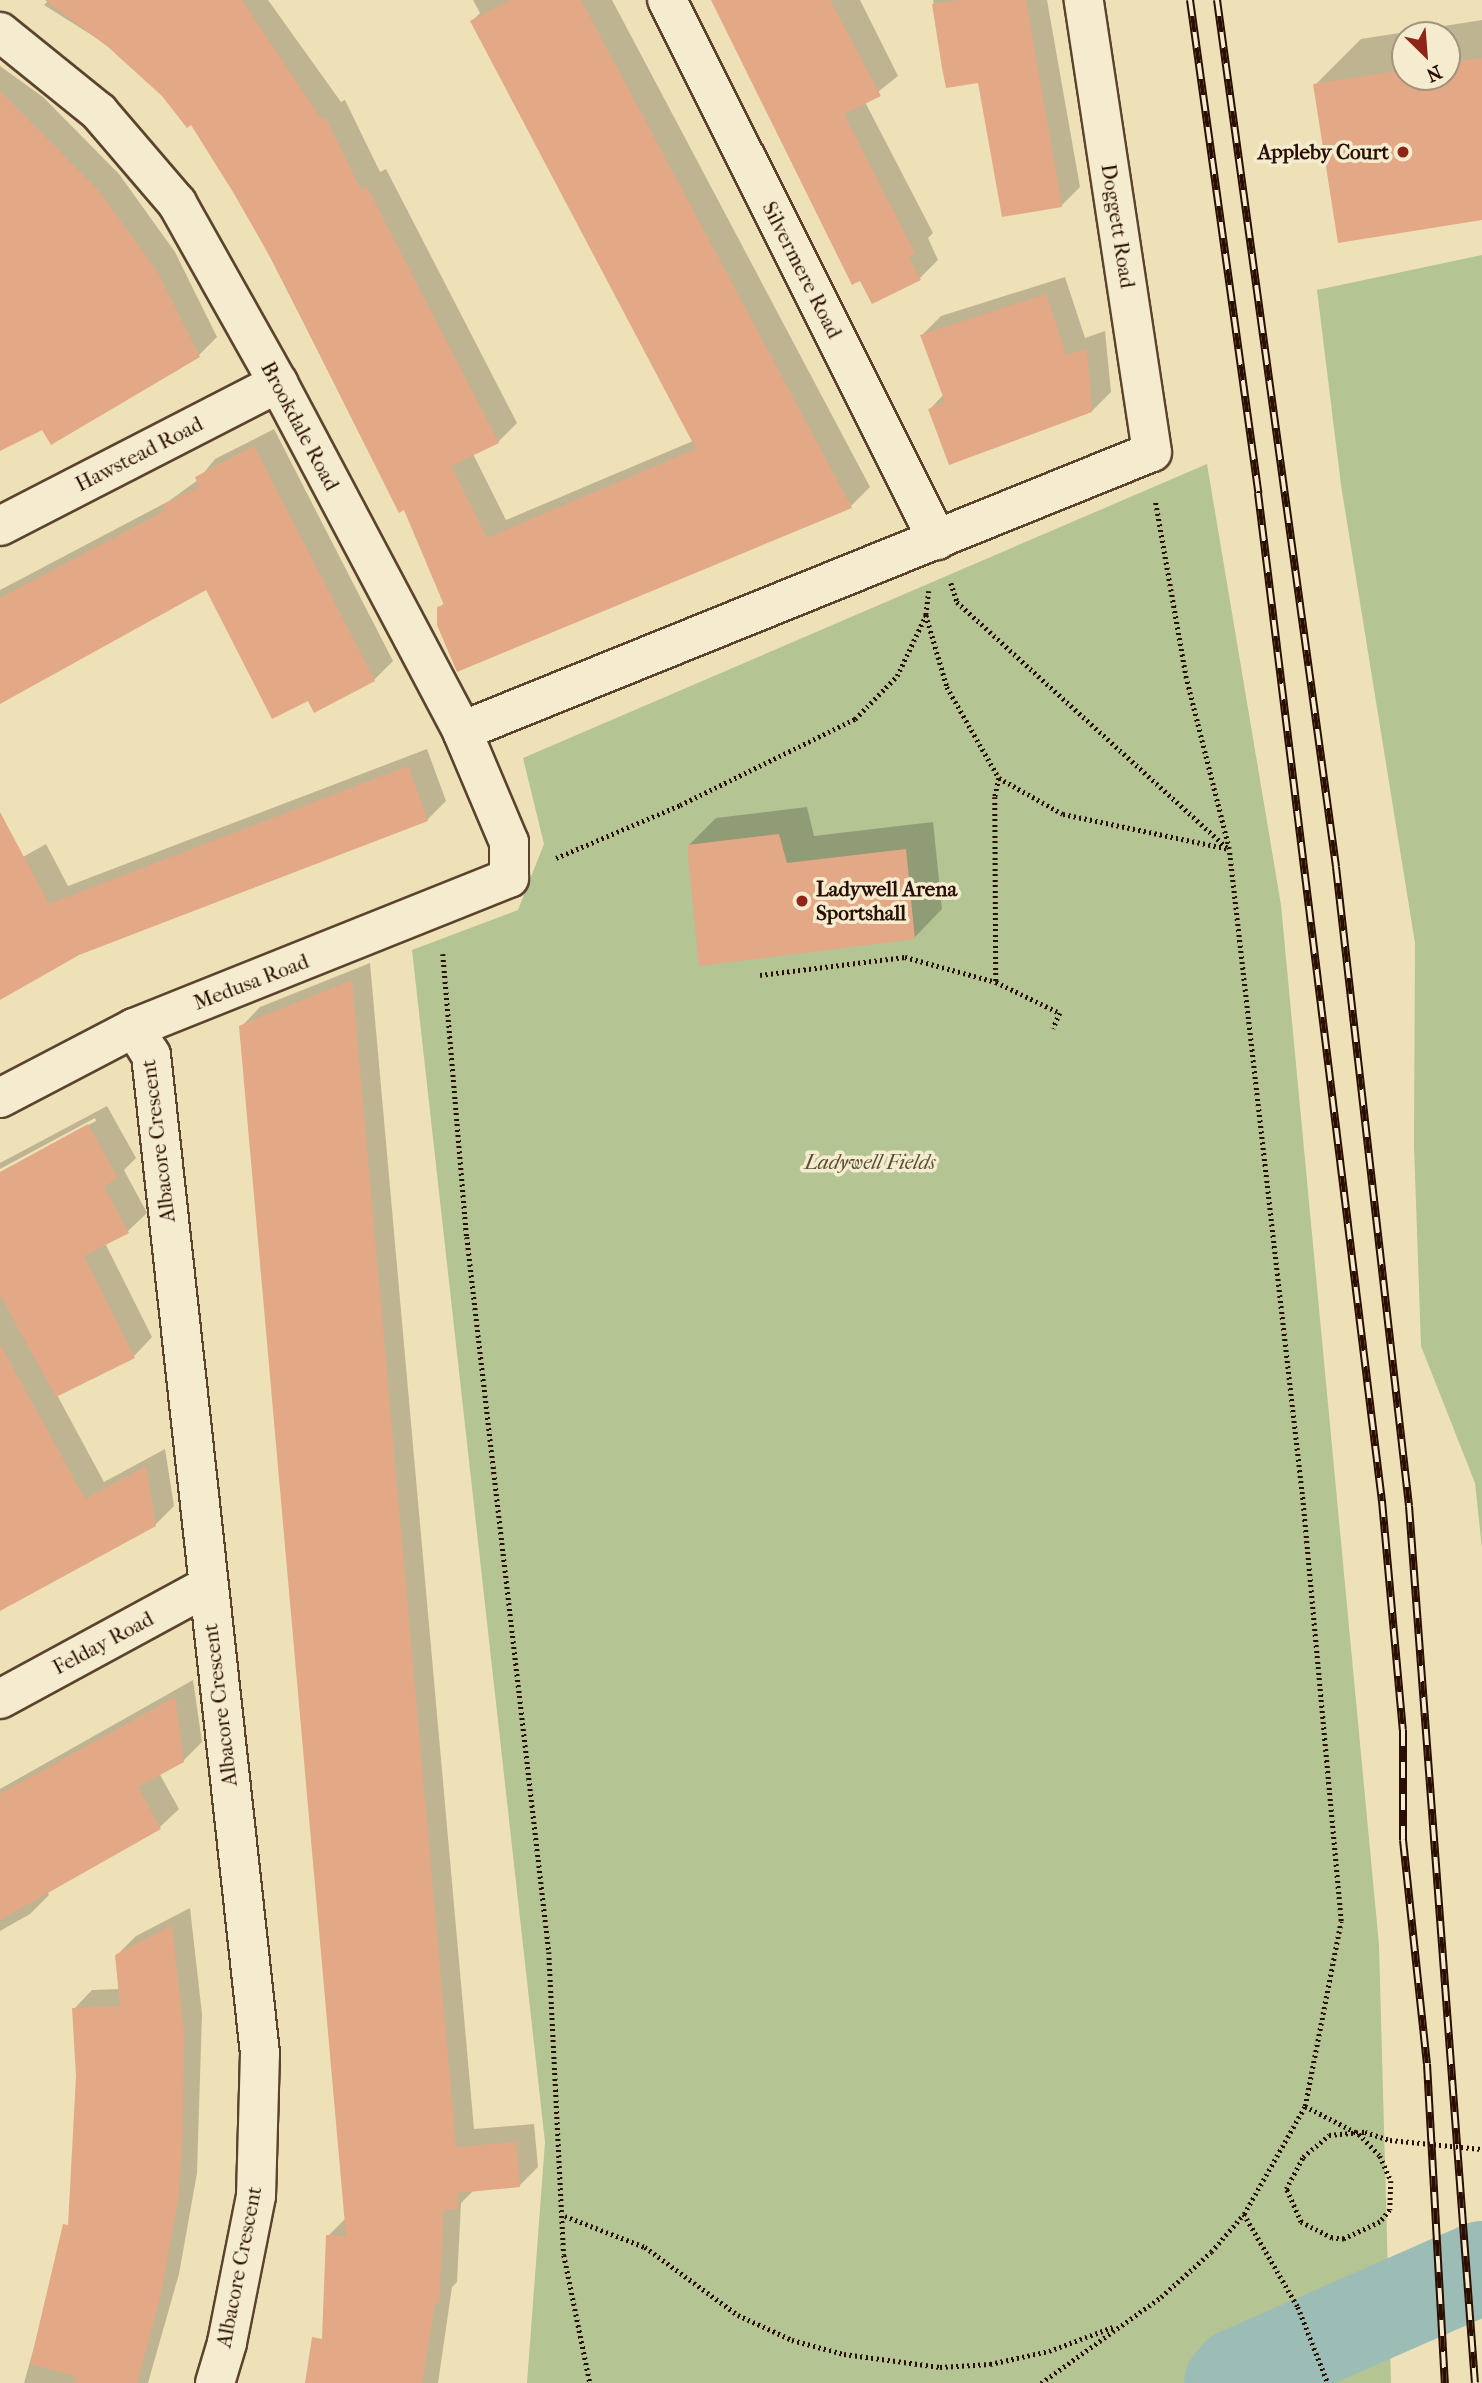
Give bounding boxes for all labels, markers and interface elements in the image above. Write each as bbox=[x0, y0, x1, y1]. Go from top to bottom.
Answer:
north arrow bbox=[1391, 21, 1461, 91]
text: N bbox=[1423, 60, 1445, 86]
place label: Appleby Court bbox=[1258, 139, 1389, 165]
marker: Appleby Court bbox=[1395, 144, 1411, 160]
street label: Doggett Road bbox=[1096, 162, 1140, 290]
street label: Silvermere Road bbox=[757, 197, 847, 343]
street label: Brookdale Road bbox=[255, 357, 345, 495]
street label: Hawstead Road bbox=[71, 411, 207, 497]
place label: Ladywell Arena Sportshall bbox=[816, 876, 957, 926]
marker: Ladywell Arena Sportshall bbox=[794, 893, 810, 909]
street label: Medusa Road bbox=[190, 948, 312, 1016]
street label: Albacore Crescent bbox=[136, 1058, 180, 1224]
park label: Ladywell Fields bbox=[804, 1149, 936, 1175]
street label: Felday Road bbox=[48, 1606, 158, 1680]
street label: Albacore Crescent bbox=[198, 1622, 242, 1788]
street label: Albacore Crescent bbox=[211, 2184, 267, 2350]

